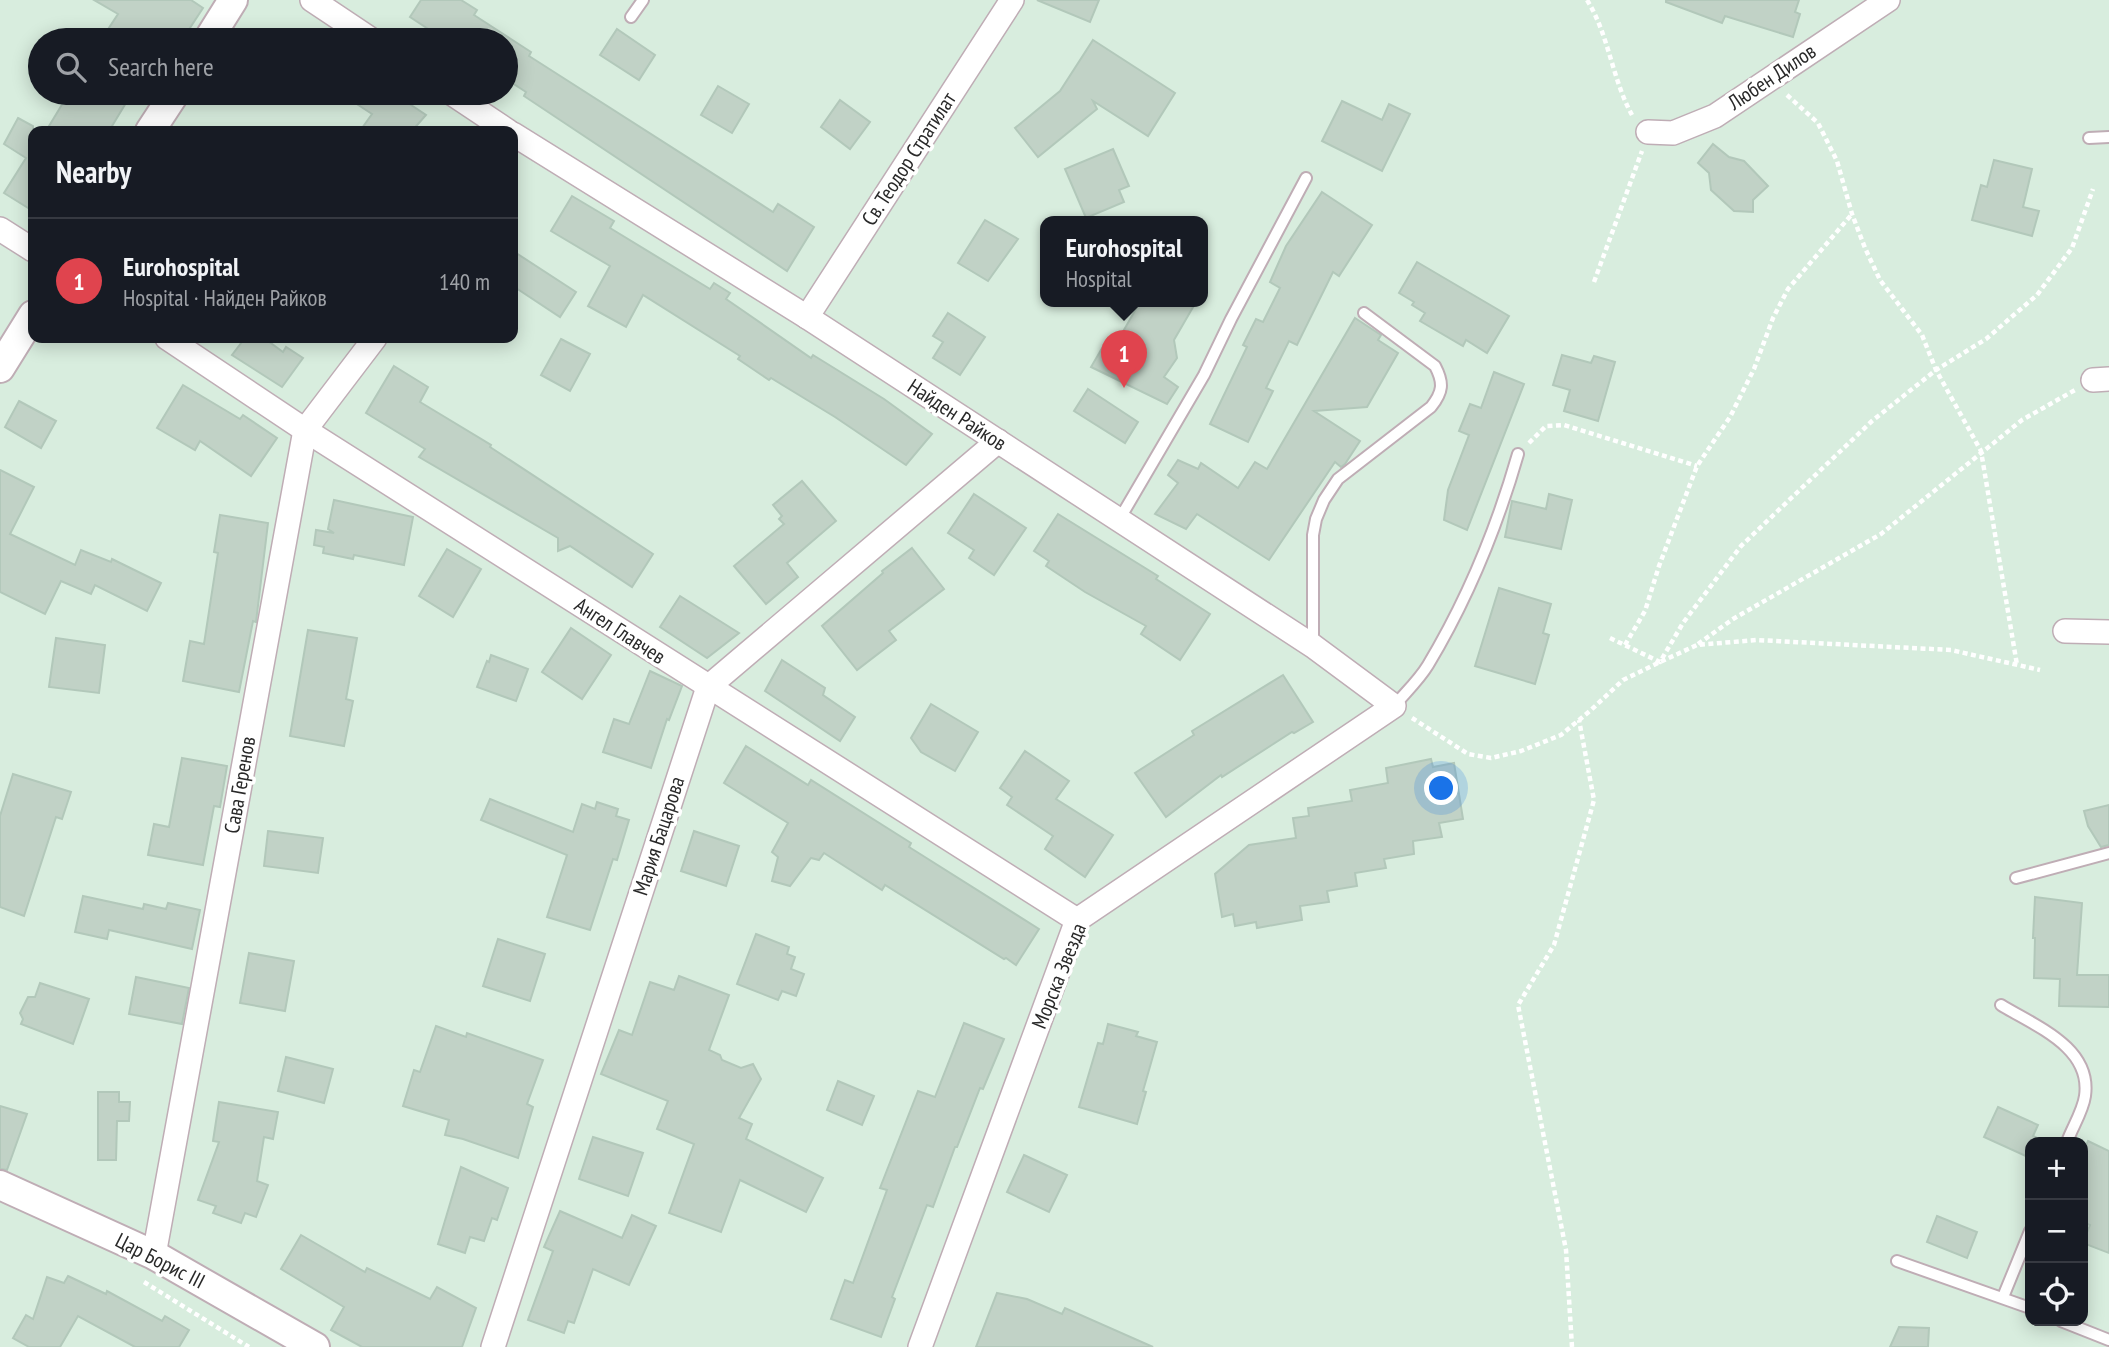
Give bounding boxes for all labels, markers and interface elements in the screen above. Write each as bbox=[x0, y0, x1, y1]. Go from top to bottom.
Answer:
search box bbox=[28, 28, 518, 105]
street label: Любен Дилов bbox=[1722, 37, 1821, 116]
icon: search bbox=[52, 48, 90, 86]
text: Search here bbox=[108, 50, 214, 83]
street label: Св. Теодор Стратилат bbox=[855, 87, 962, 230]
text: Nearby bbox=[56, 152, 131, 191]
popup bbox=[1040, 216, 1208, 307]
text: Eurohospital bbox=[1066, 231, 1182, 264]
text: Eurohospital bbox=[123, 250, 239, 283]
text: Hospital bbox=[1066, 264, 1132, 293]
text: 1 bbox=[74, 267, 85, 296]
text: 140 m bbox=[439, 267, 490, 296]
text: Hospital · Найден Райков bbox=[123, 283, 327, 312]
pin: 1 bbox=[1101, 330, 1147, 388]
street label: Найден Райков bbox=[903, 373, 1012, 457]
street label: Ангел Главчев bbox=[570, 591, 671, 670]
street label: Сава Геренов bbox=[218, 734, 261, 836]
your location bbox=[1424, 771, 1458, 805]
street label: Мария Бацарова bbox=[627, 773, 690, 899]
street label: Морска Звезда bbox=[1025, 919, 1092, 1032]
map controls bbox=[2025, 1137, 2088, 1326]
button: + bbox=[2025, 1137, 2088, 1200]
button: − bbox=[2025, 1200, 2088, 1263]
street label: Цар Борис III bbox=[111, 1227, 210, 1295]
button: locate bbox=[2025, 1263, 2088, 1326]

